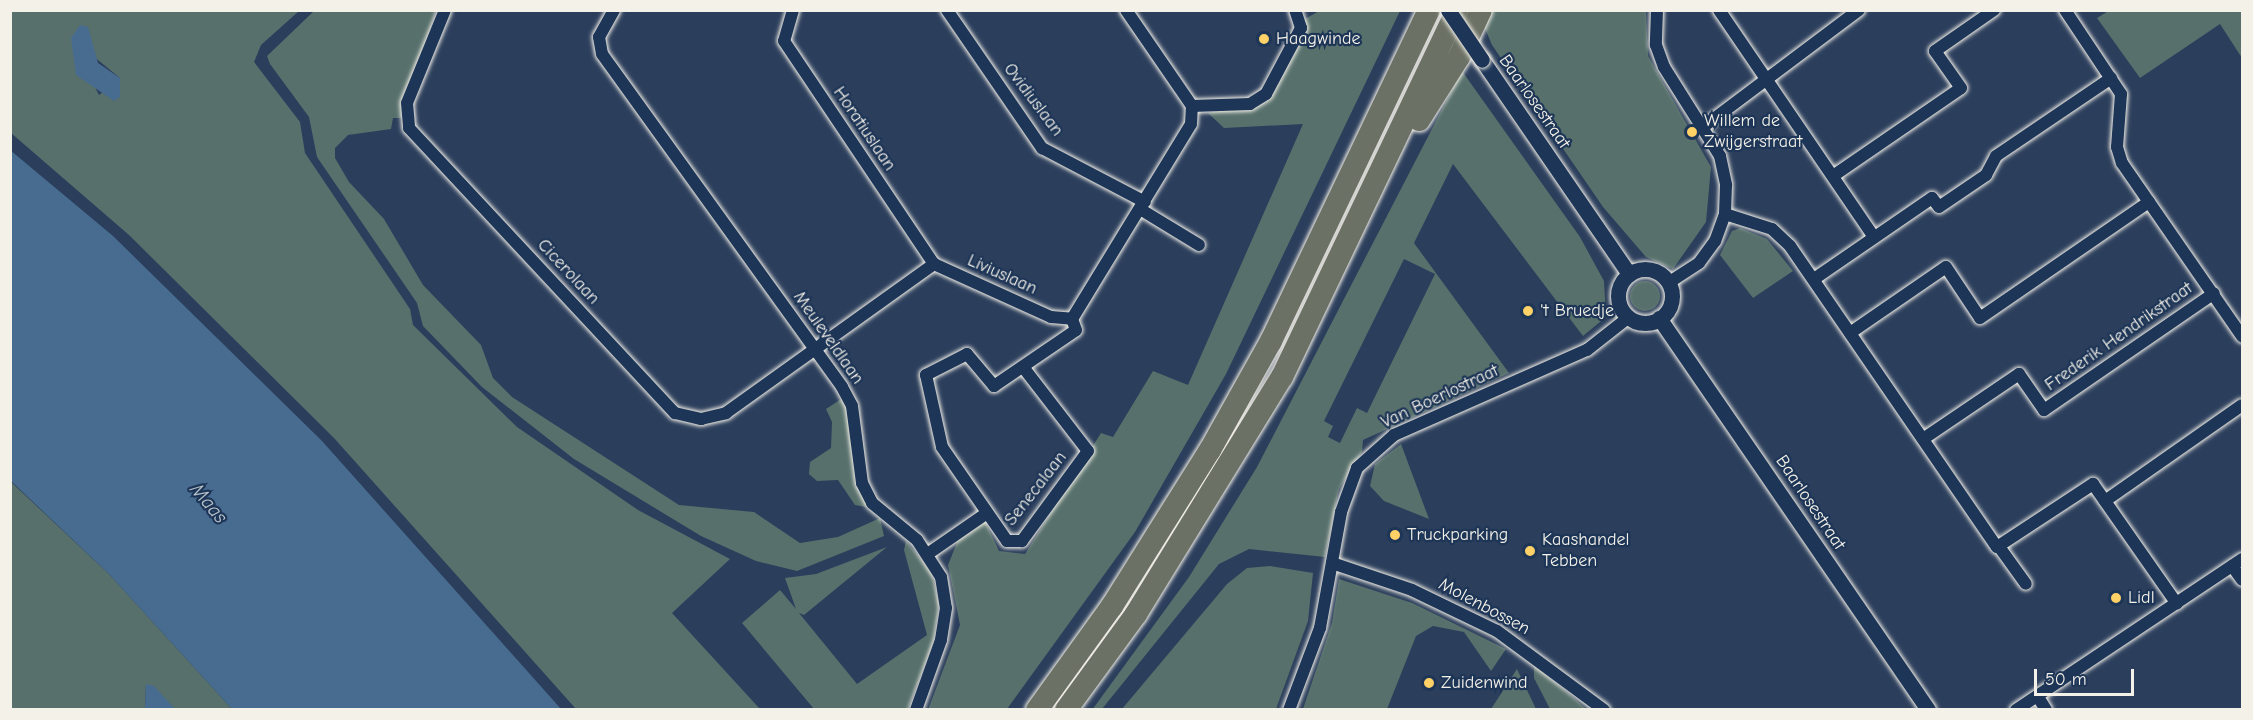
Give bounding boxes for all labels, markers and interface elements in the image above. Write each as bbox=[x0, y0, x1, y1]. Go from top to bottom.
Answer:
place label: Haagwinde bbox=[1276, 28, 1360, 50]
marker: Haagwinde bbox=[1257, 32, 1271, 46]
street label: Baarlosestraat bbox=[1494, 51, 1574, 153]
street label: Ovidiuslaan bbox=[999, 59, 1067, 141]
street label: Horatiuslaan bbox=[828, 83, 900, 175]
place label: Willem de Zwijgerstraat bbox=[1704, 111, 1802, 154]
marker: Willem de Zwijgerstraat bbox=[1685, 125, 1699, 139]
street label: Cicerolaan bbox=[532, 235, 604, 309]
street label: Liviuslaan bbox=[964, 250, 1040, 300]
street label: Frederik Hendrikstraat bbox=[2041, 278, 2197, 396]
street label: Meuleveldlaan bbox=[788, 287, 868, 389]
place label: 't Bruedje bbox=[1540, 300, 1614, 322]
marker: 't Bruedje bbox=[1521, 304, 1535, 318]
street label: Van Boerlostraat bbox=[1378, 360, 1502, 434]
street label: Senecalaan bbox=[1000, 448, 1072, 530]
street label: Baarlosestraat bbox=[1770, 451, 1850, 555]
water label: Maas bbox=[185, 478, 233, 528]
place label: Truckparking bbox=[1407, 524, 1508, 546]
marker: Truckparking bbox=[1388, 528, 1402, 542]
place label: Kaashandel Tebben bbox=[1542, 530, 1630, 572]
marker: Kaashandel Tebben bbox=[1523, 544, 1537, 558]
street label: Molenbossen bbox=[1435, 574, 1533, 640]
place label: Lidl bbox=[2128, 587, 2155, 609]
marker: Lidl bbox=[2109, 591, 2123, 605]
scale bar bbox=[2037, 657, 2138, 695]
text: 50 m bbox=[2045, 669, 2087, 690]
place label: Zuidenwind bbox=[1441, 672, 1528, 694]
marker: Zuidenwind bbox=[1422, 676, 1436, 690]

